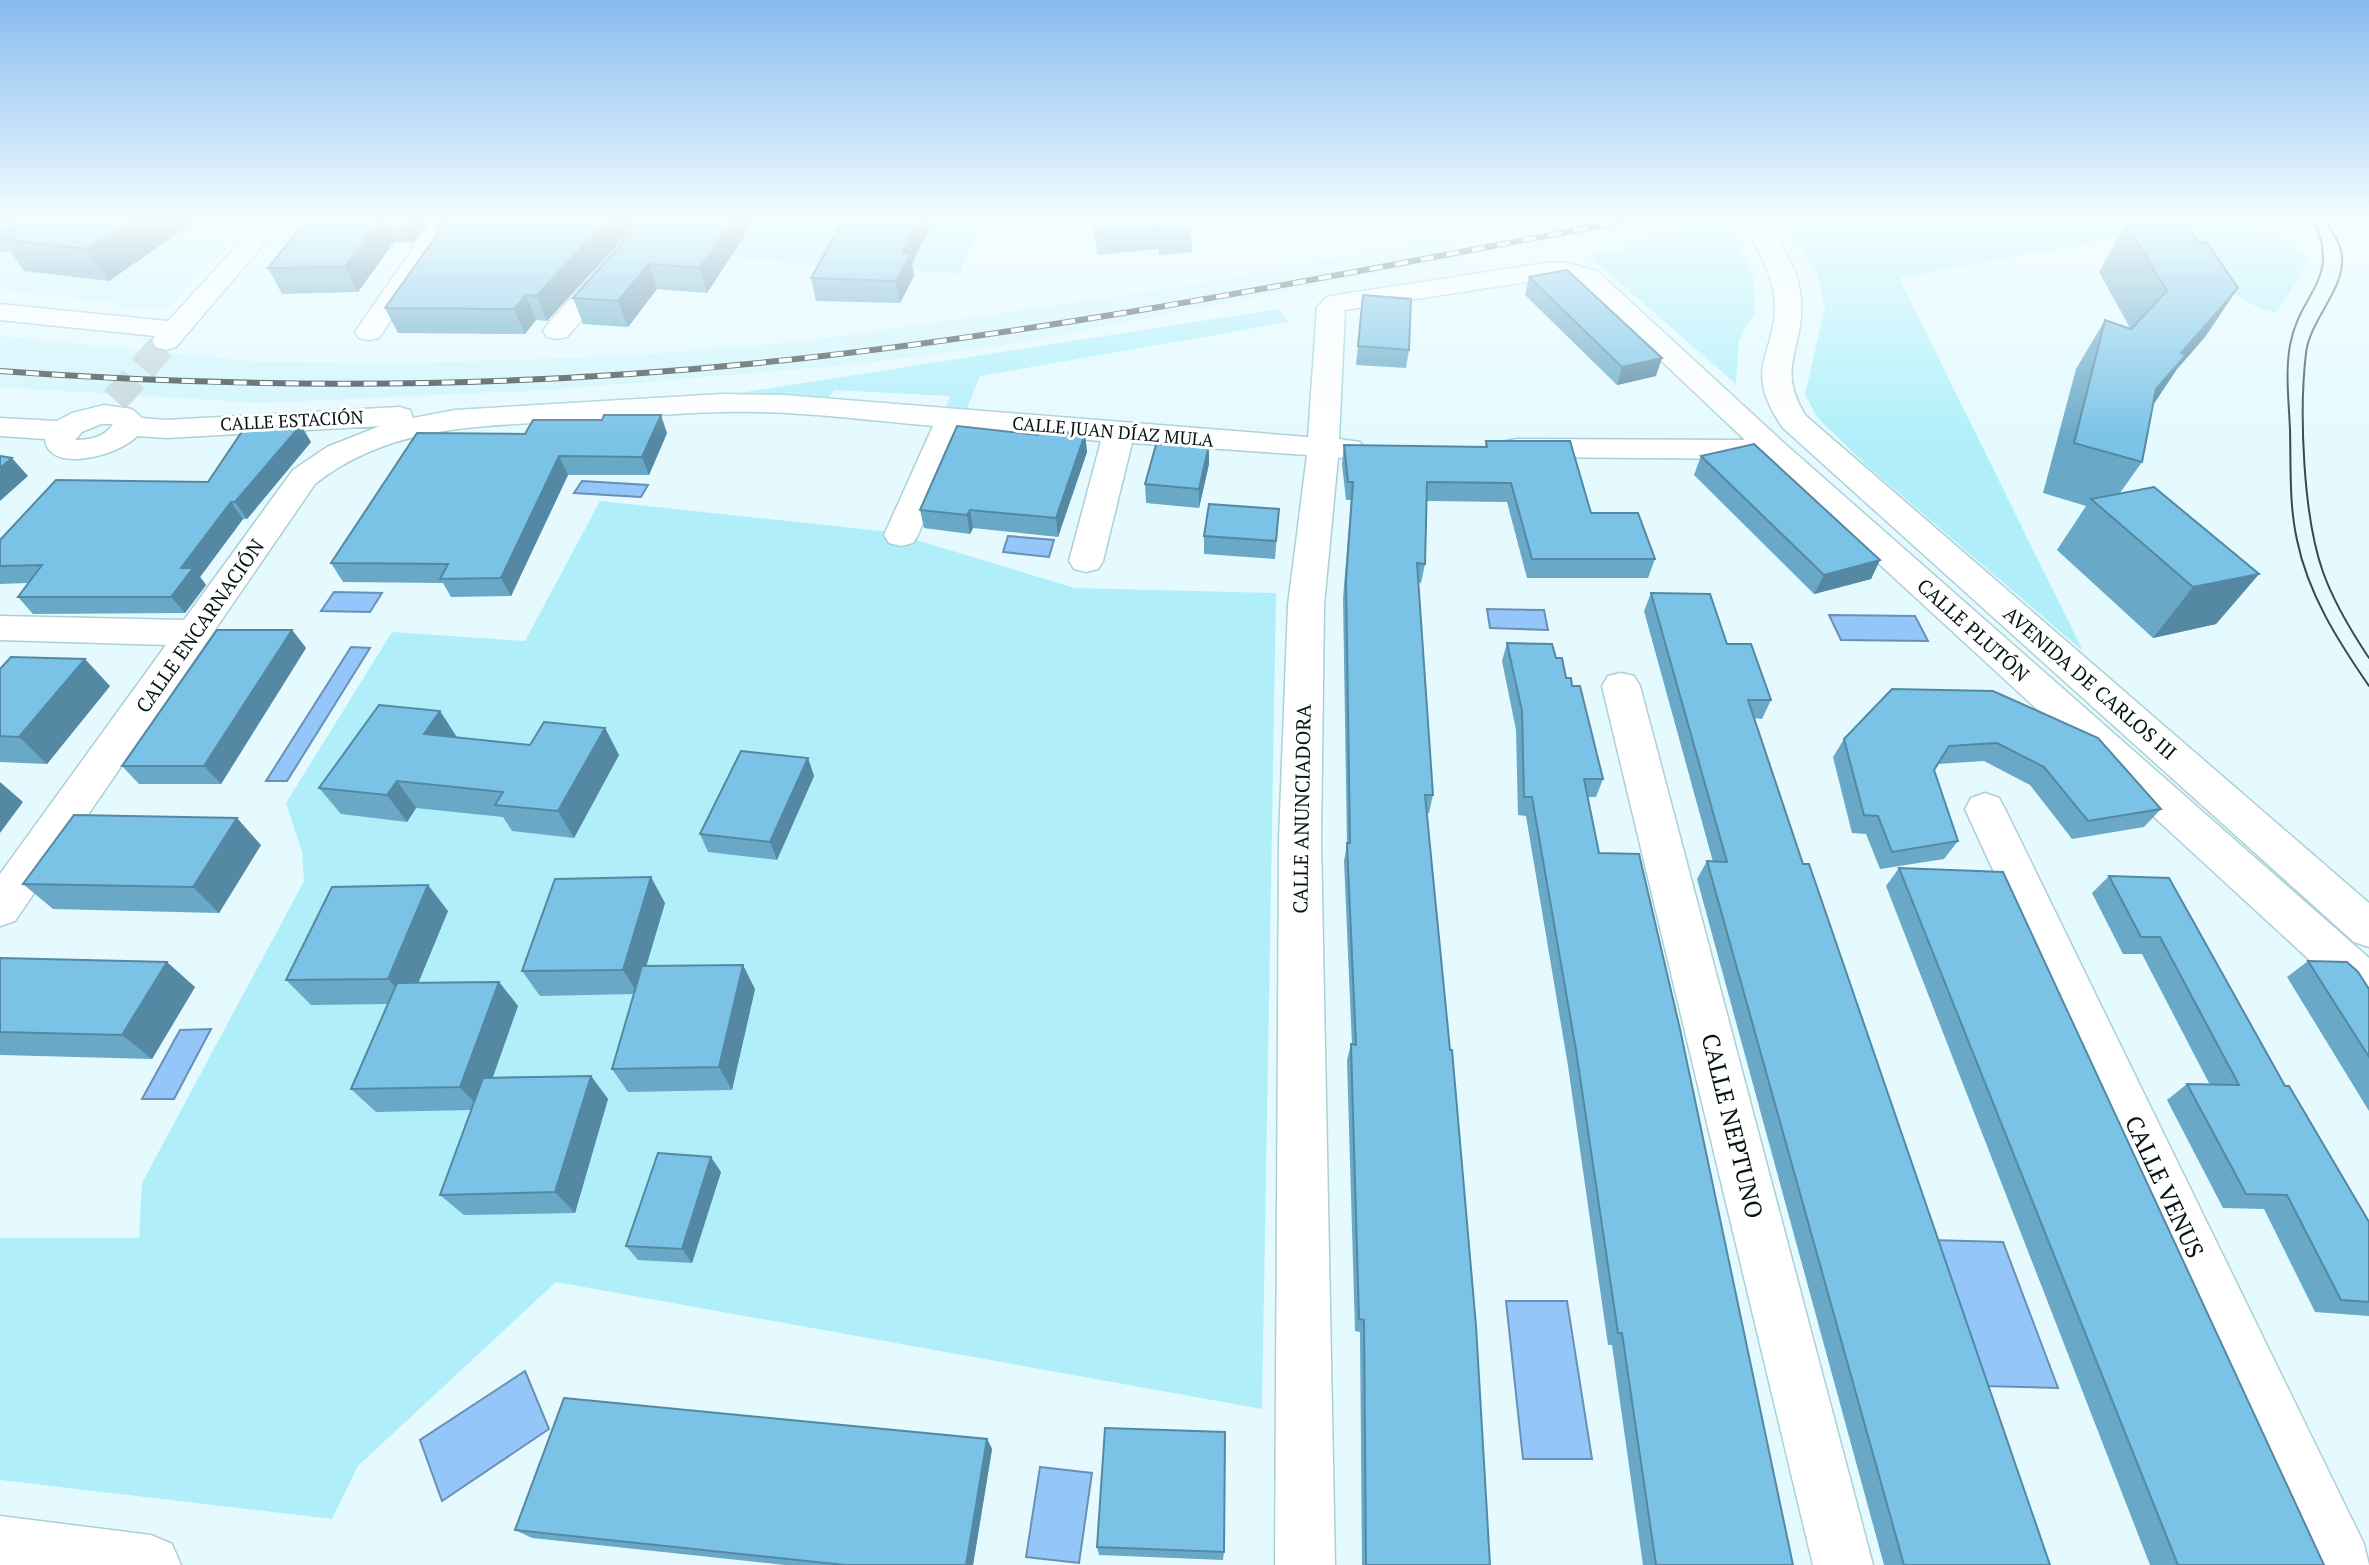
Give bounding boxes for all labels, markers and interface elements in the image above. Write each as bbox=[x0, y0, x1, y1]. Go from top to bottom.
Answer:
street label: CALLE ESTACIÓN bbox=[220, 404, 364, 436]
street label: CALLE JUAN DÍAZ MULA bbox=[1011, 410, 1216, 452]
street label: CALLE ENCARNACIÓN bbox=[129, 533, 270, 718]
street label: CALLE PLUTÓN bbox=[1911, 572, 2035, 687]
street label: AVENIDA DE CARLOS III bbox=[1998, 600, 2183, 765]
street label: CALLE ANUNCIADORA bbox=[1286, 704, 1317, 914]
street label: CALLE NEPTUNO bbox=[1695, 1030, 1771, 1222]
street label: CALLE VENUS bbox=[2118, 1110, 2212, 1263]

